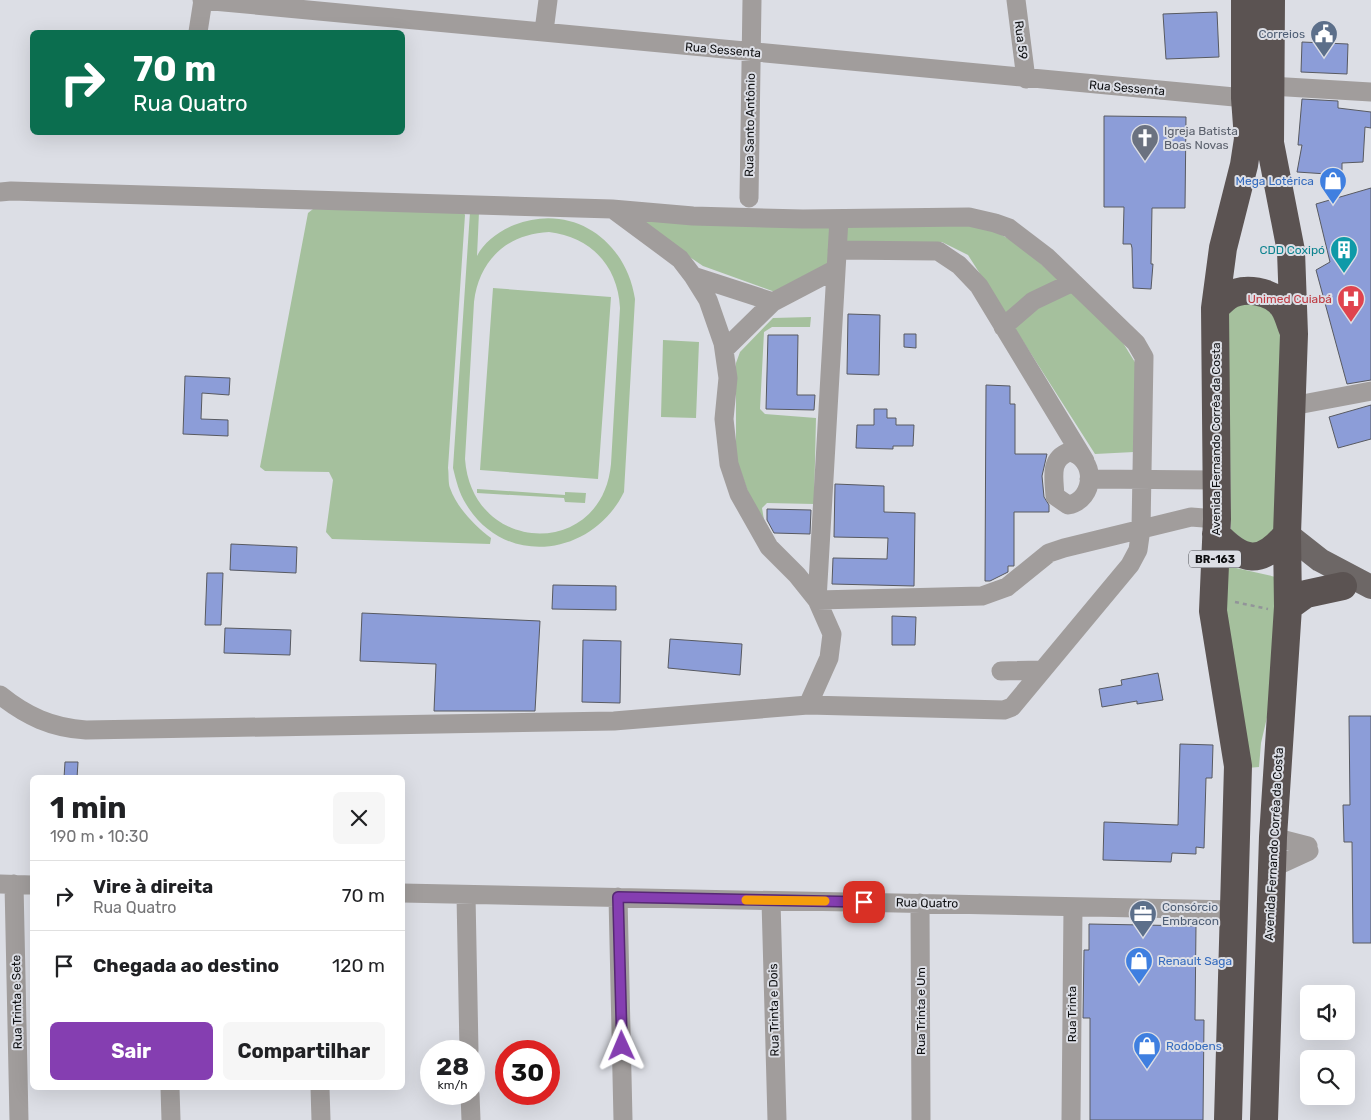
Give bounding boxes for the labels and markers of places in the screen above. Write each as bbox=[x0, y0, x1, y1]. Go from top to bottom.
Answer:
public building icon: Correios bbox=[1309, 19, 1339, 58]
place label: Correios bbox=[1258, 27, 1305, 41]
church icon: Igreja Batista Boas Novas bbox=[1130, 123, 1160, 162]
place label: Igreja Batista Boas Novas bbox=[1164, 124, 1238, 152]
shop icon: Mega Lotérica bbox=[1318, 166, 1348, 205]
place label: Mega Lotérica bbox=[1235, 174, 1314, 188]
building icon: CDD Coxipó bbox=[1329, 235, 1359, 274]
place label: CDD Coxipó bbox=[1259, 243, 1325, 257]
hospital icon: Unimed Cuiabá bbox=[1336, 284, 1366, 323]
place label: Unimed Cuiabá bbox=[1247, 292, 1332, 306]
pin bbox=[843, 881, 885, 923]
office icon: Consórcio Embracon bbox=[1128, 899, 1158, 938]
place label: Consórcio Embracon bbox=[1162, 900, 1219, 928]
shop icon: Renault Saga bbox=[1124, 946, 1154, 985]
place label: Renault Saga bbox=[1158, 954, 1232, 968]
shop icon: Rodobens bbox=[1132, 1031, 1162, 1070]
place label: Rodobens bbox=[1166, 1039, 1222, 1053]

